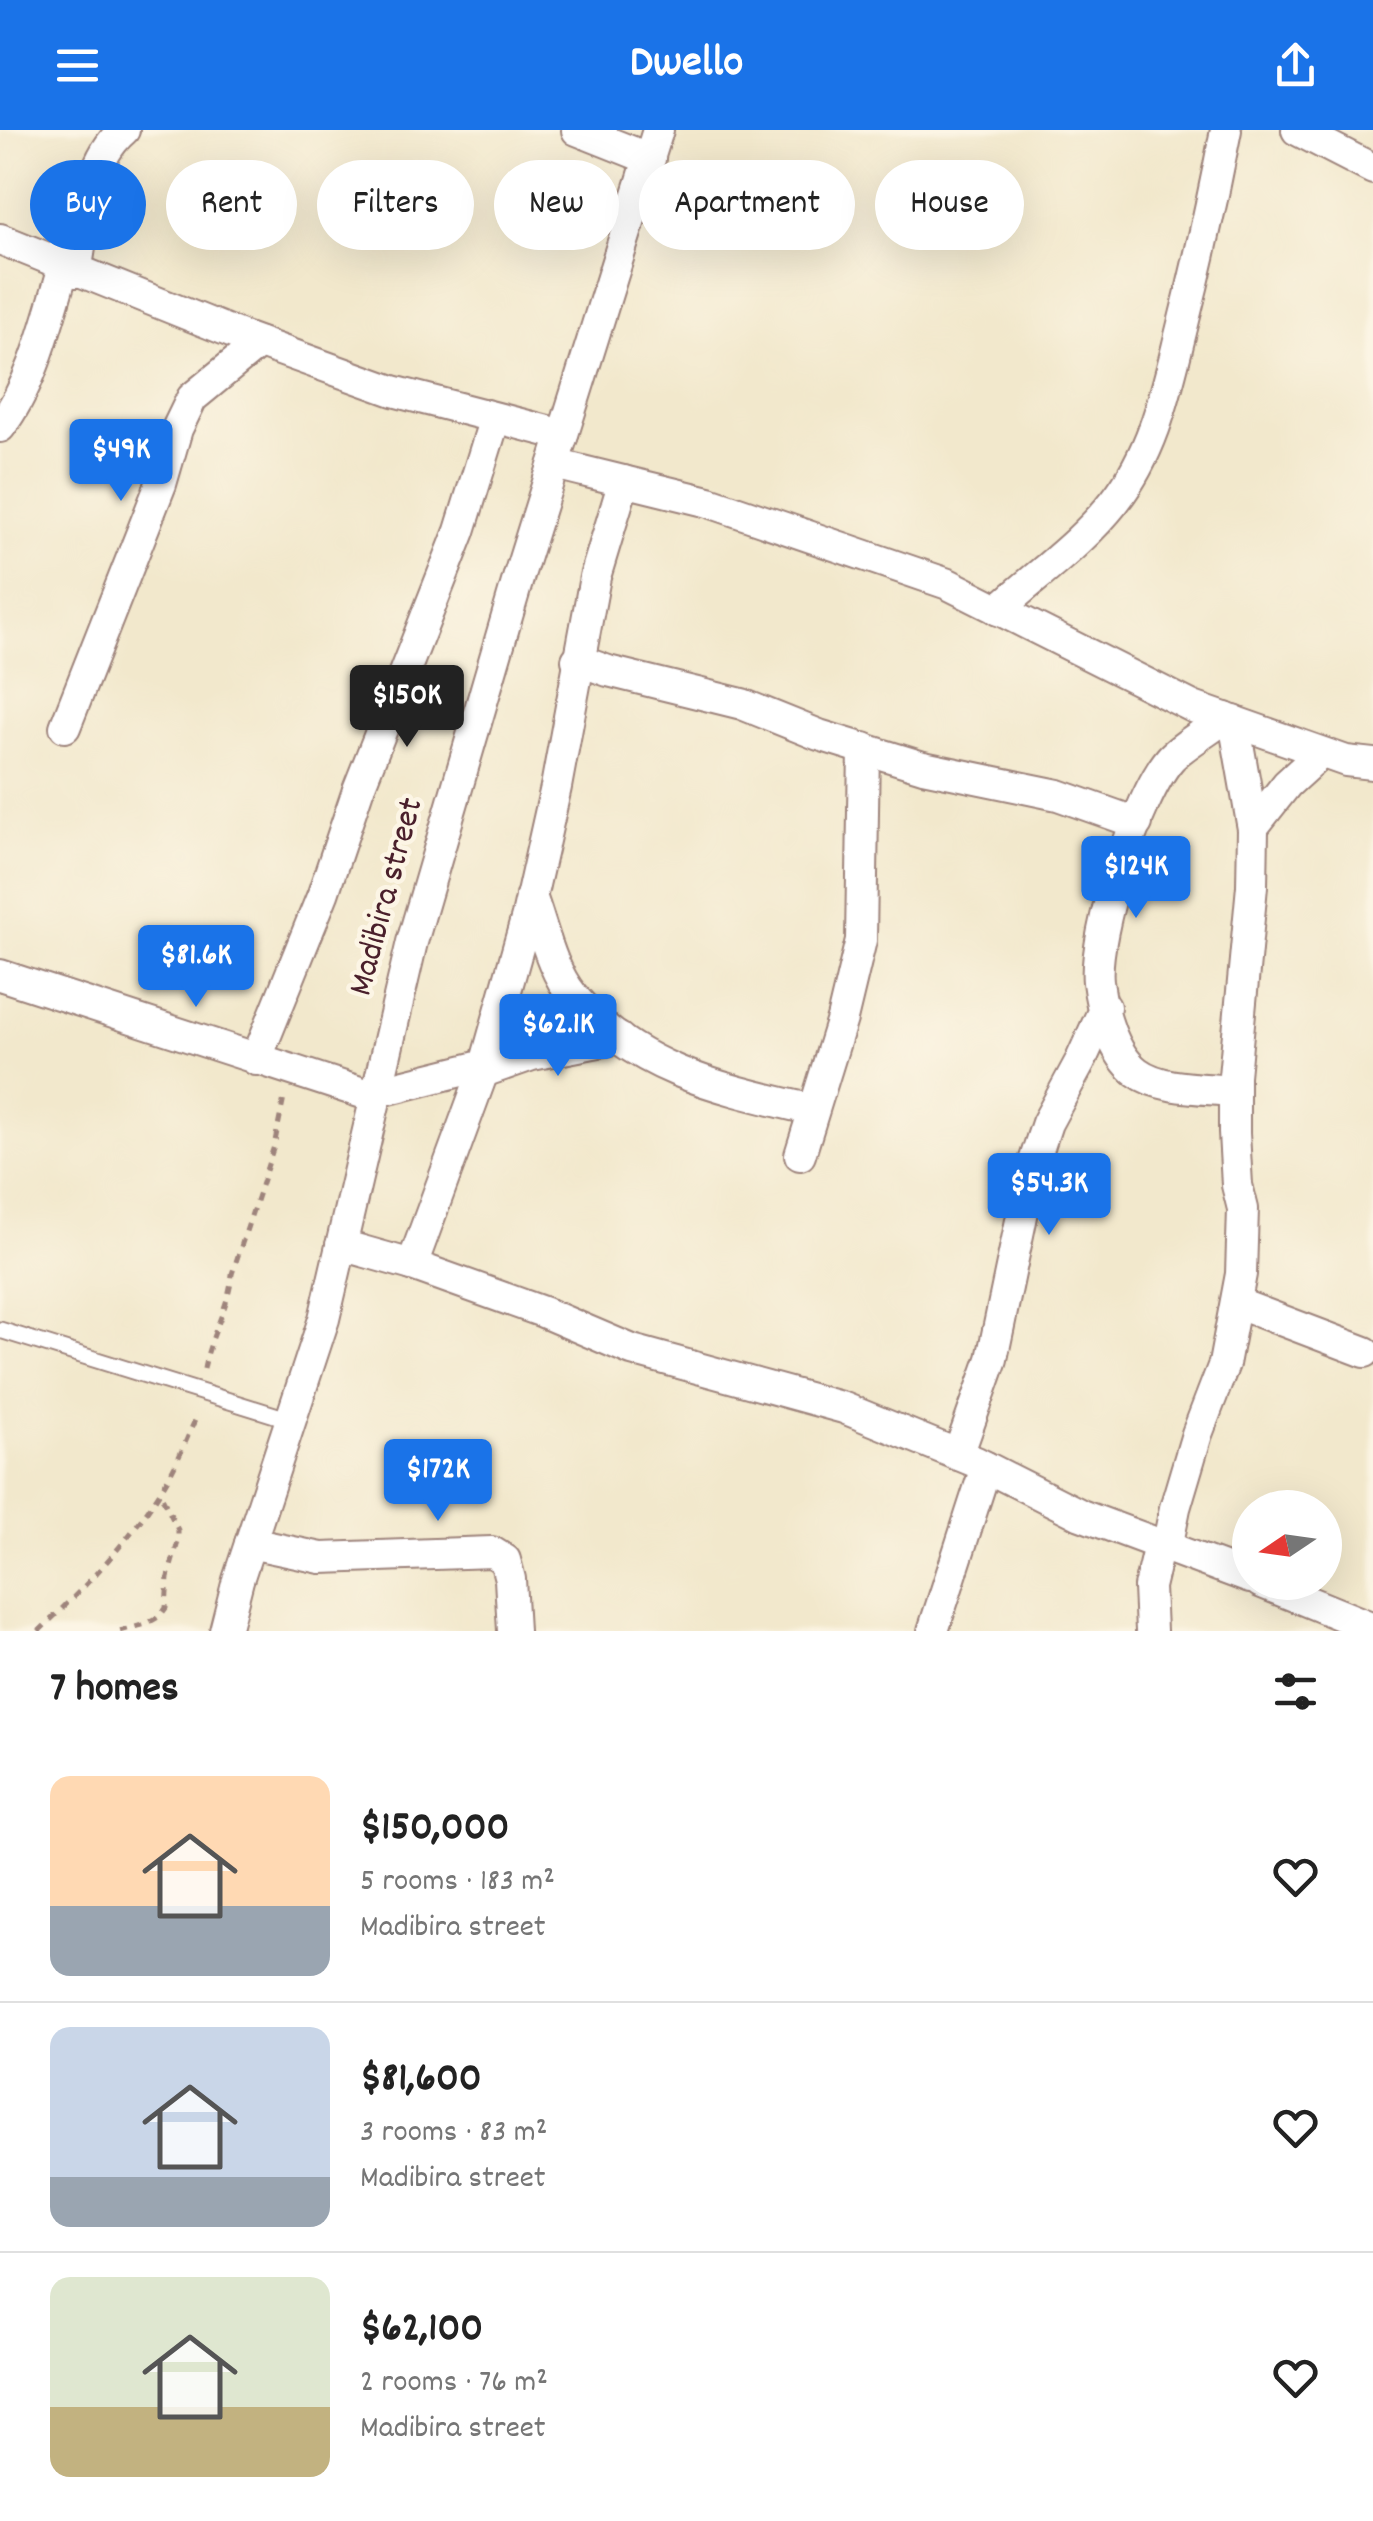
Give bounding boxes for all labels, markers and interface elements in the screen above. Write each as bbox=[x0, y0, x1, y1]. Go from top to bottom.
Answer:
text: Dwello bbox=[630, 33, 743, 97]
icon: menu bbox=[50, 38, 105, 93]
icon: share bbox=[1268, 38, 1323, 93]
chip: Buy bbox=[30, 160, 146, 250]
chip: Rent bbox=[166, 160, 297, 250]
chip: Filters bbox=[317, 160, 474, 250]
chip: New bbox=[494, 160, 619, 250]
chip: Apartment bbox=[639, 160, 855, 250]
chip: House bbox=[875, 160, 1024, 250]
pin: $49K bbox=[62, 419, 180, 504]
text: $49K bbox=[92, 428, 150, 474]
pin: $150K bbox=[337, 665, 477, 750]
text: $150K bbox=[372, 674, 442, 720]
street label: Madibira street bbox=[338, 792, 438, 1002]
pin: $124K bbox=[1066, 836, 1206, 921]
text: $124K bbox=[1103, 845, 1169, 891]
pin: $81.6K bbox=[115, 925, 277, 1010]
text: $81.6K bbox=[160, 934, 232, 980]
pin: $62.1K bbox=[477, 994, 639, 1079]
text: $62.1K bbox=[522, 1003, 595, 1049]
pin: $54.3K bbox=[968, 1153, 1130, 1238]
text: $54.3K bbox=[1010, 1162, 1088, 1208]
pin: $172K bbox=[368, 1439, 508, 1524]
text: $172K bbox=[406, 1448, 470, 1494]
north arrow bbox=[1232, 1490, 1342, 1600]
map controls bbox=[1232, 1490, 1342, 1600]
text: 7 homes bbox=[50, 1661, 179, 1721]
icon: filters bbox=[1268, 1664, 1323, 1719]
text: $150,000 bbox=[360, 1800, 509, 1860]
icon: home bbox=[130, 1816, 250, 1936]
icon: heart bbox=[1268, 1849, 1323, 1904]
text: 5 rooms · 183 m² bbox=[360, 1860, 555, 1906]
text: Madibira street bbox=[360, 1906, 546, 1952]
text: $81,600 bbox=[360, 2051, 482, 2111]
icon: home bbox=[130, 2067, 250, 2187]
icon: heart bbox=[1268, 2100, 1323, 2155]
text: 3 rooms · 83 m² bbox=[360, 2111, 547, 2157]
text: Madibira street bbox=[360, 2157, 546, 2203]
text: $62,100 bbox=[360, 2301, 483, 2361]
icon: home bbox=[130, 2317, 250, 2437]
icon: heart bbox=[1268, 2350, 1323, 2405]
text: 2 rooms · 76 m² bbox=[360, 2361, 548, 2407]
text: Madibira street bbox=[360, 2407, 546, 2453]

